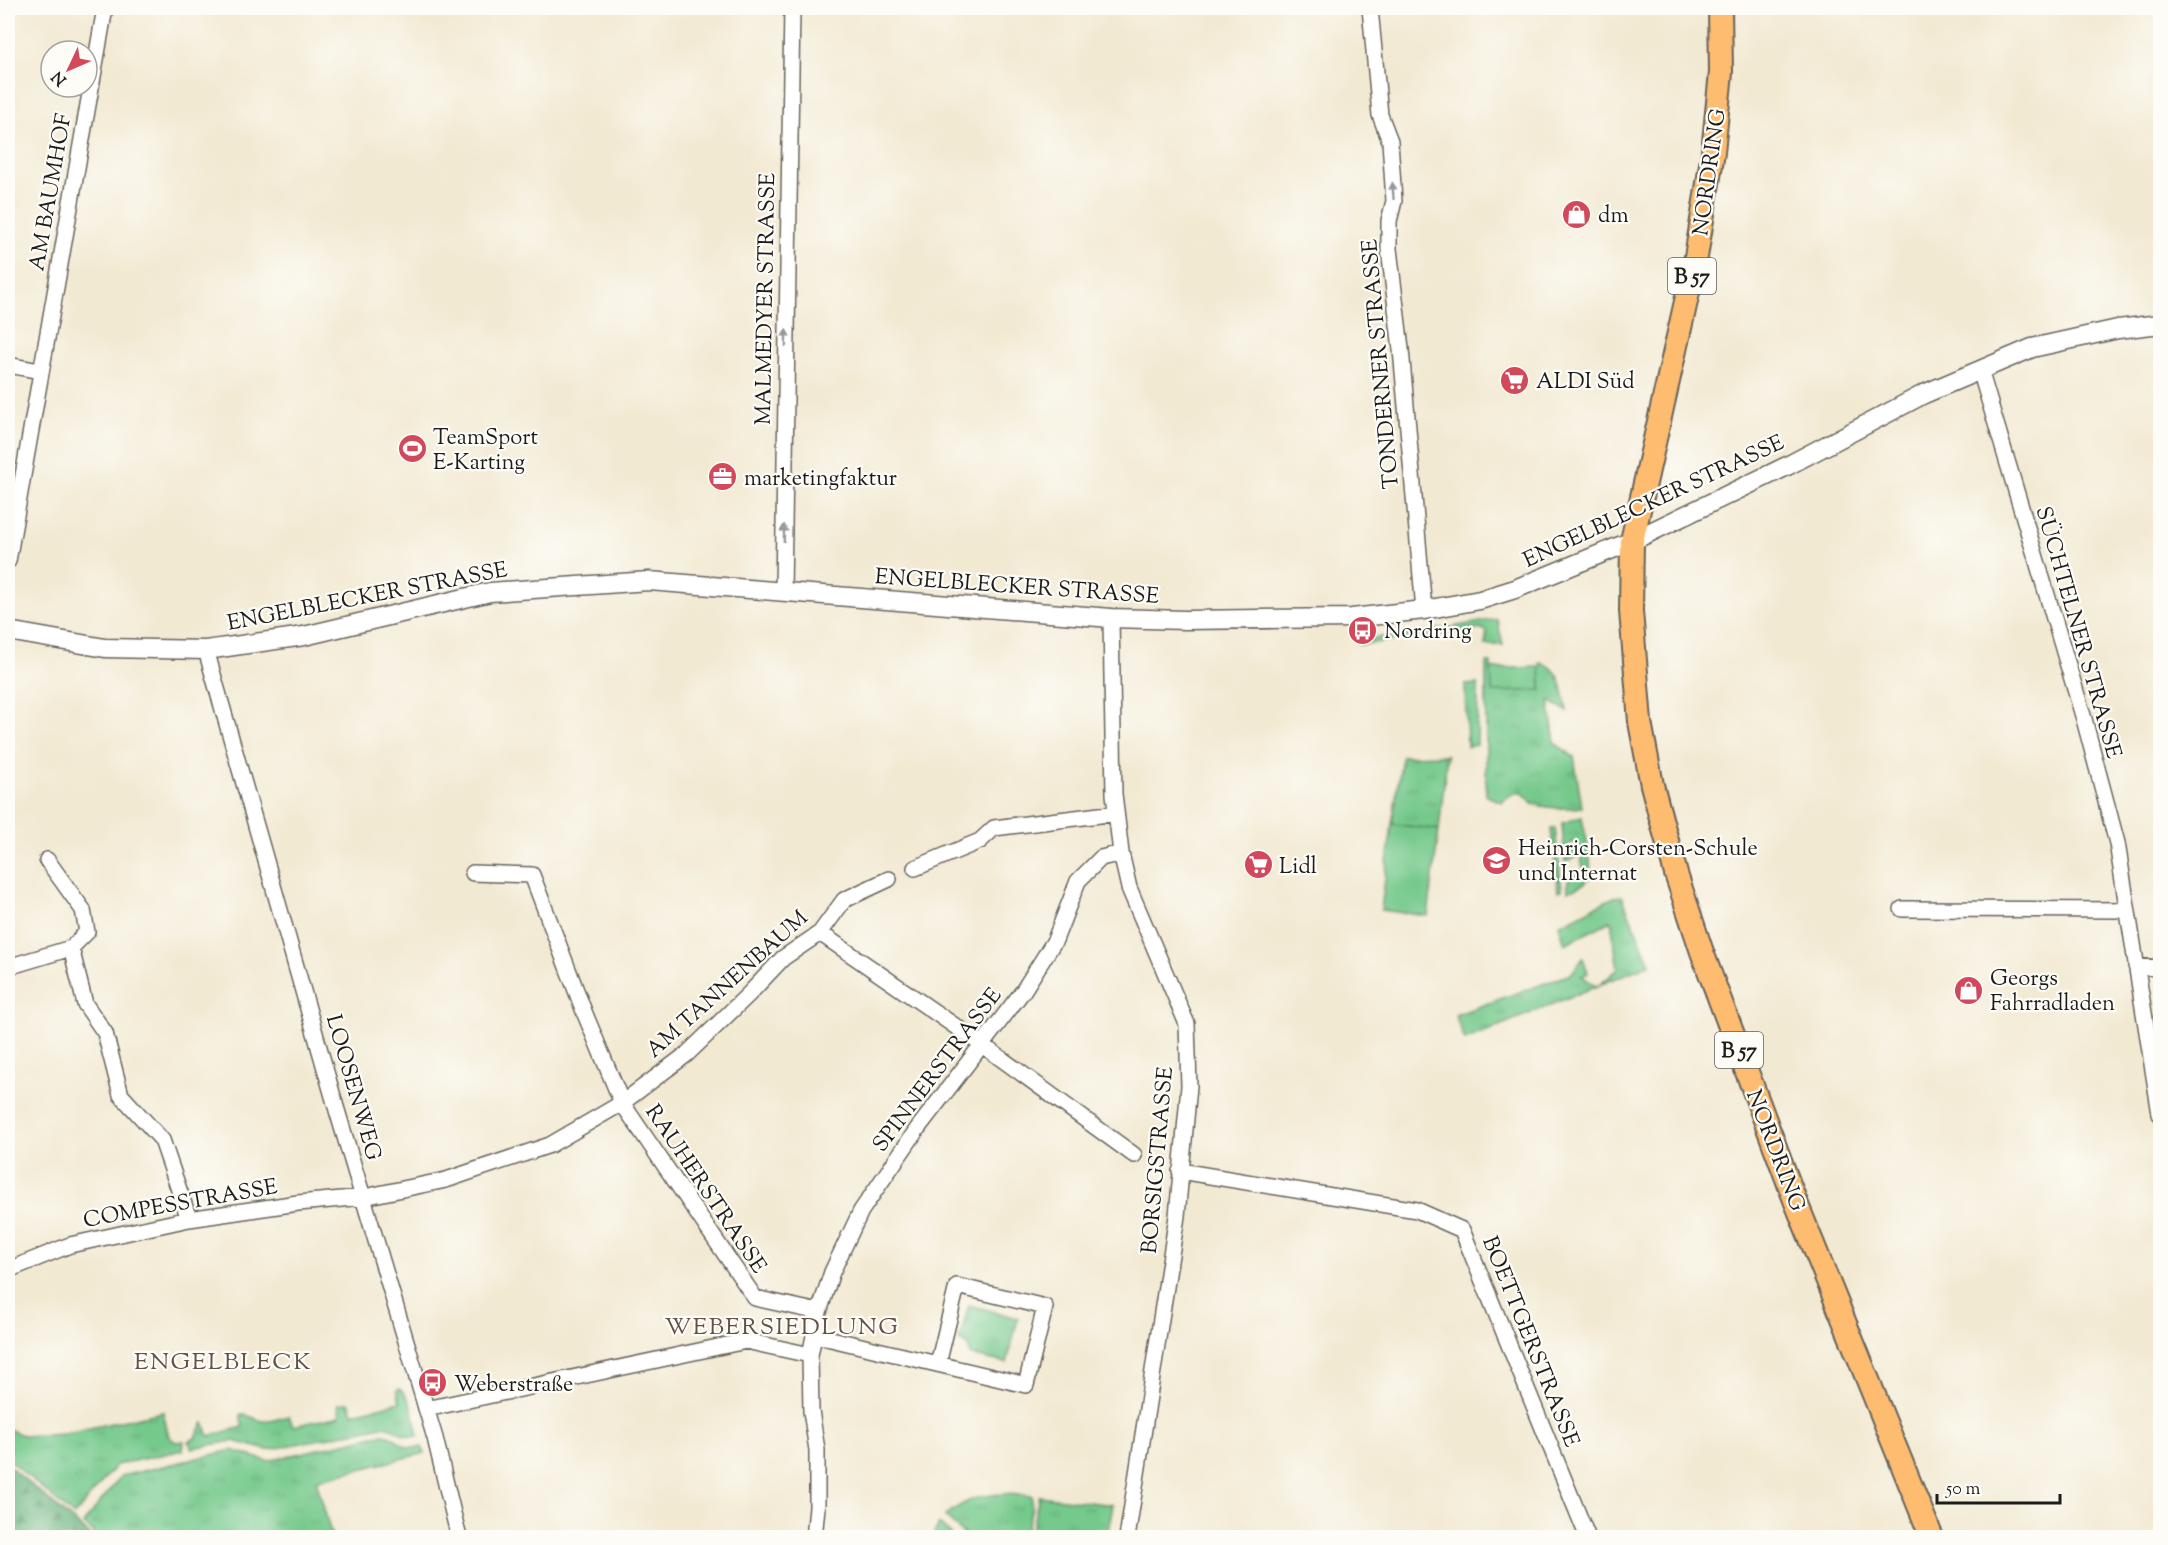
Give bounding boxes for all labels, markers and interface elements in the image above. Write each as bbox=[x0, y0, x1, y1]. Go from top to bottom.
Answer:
north arrow bbox=[39, 39, 99, 99]
text: N bbox=[47, 65, 73, 90]
street label: NORDRING bbox=[1686, 107, 1736, 238]
street label: AM BAUMHOF bbox=[22, 111, 82, 274]
street label: MALMEDYER STRASSE bbox=[749, 173, 785, 426]
one-way arrow bbox=[1388, 181, 1398, 200]
shop icon: dm bbox=[1561, 198, 1593, 230]
place label: dm bbox=[1598, 201, 1629, 233]
street label: TONDERNER STRASSE bbox=[1355, 237, 1409, 490]
road number: B 57 bbox=[1668, 258, 1716, 294]
one-way arrow bbox=[781, 329, 791, 348]
supermarket icon: ALDI Süd bbox=[1499, 364, 1531, 396]
place label: ALDI Süd bbox=[1536, 367, 1635, 399]
place label: TeamSport E-Karting bbox=[433, 423, 539, 480]
street label: ENGELBLECKER STRASSE bbox=[1518, 428, 1790, 577]
sports icon: TeamSport E-Karting bbox=[396, 433, 428, 465]
office icon: marketingfaktur bbox=[707, 461, 739, 493]
place label: marketingfaktur bbox=[744, 464, 897, 496]
street label: SÜCHTELNER STRASSE bbox=[2026, 503, 2129, 763]
one-way arrow bbox=[779, 524, 788, 543]
street label: ENGELBLECKER STRASSE bbox=[225, 555, 510, 641]
street label: ENGELBLECKER STRASSE bbox=[874, 562, 1160, 614]
bus stop icon: Nordring bbox=[1347, 614, 1379, 646]
place label: Nordring bbox=[1384, 617, 1472, 649]
place label: Heinrich-Corsten-Schule und Internat bbox=[1518, 834, 1758, 891]
school or university icon: Heinrich-Corsten-Schule und Internat bbox=[1481, 844, 1513, 876]
supermarket icon: Lidl bbox=[1242, 849, 1274, 881]
place label: Lidl bbox=[1279, 852, 1317, 884]
street label: AM TANNENBAUM bbox=[640, 904, 816, 1067]
place label: Georgs Fahrradladen bbox=[1990, 964, 2115, 1021]
shop icon: Georgs Fahrradladen bbox=[1953, 974, 1985, 1006]
street label: SPINNERSTRASSE bbox=[866, 982, 1011, 1160]
street label: LOOSENWEG bbox=[316, 1011, 388, 1165]
road number: B 57 bbox=[1715, 1032, 1763, 1068]
street label: BORSIGSTRASSE bbox=[1135, 1065, 1183, 1255]
street label: NORDRING bbox=[1736, 1086, 1812, 1217]
street label: RAUHERSTRASSE bbox=[636, 1099, 773, 1281]
street label: COMPESSTRASSE bbox=[81, 1172, 280, 1238]
street label: BOETTGERSTRASSE bbox=[1472, 1232, 1586, 1452]
district label: WEBERSIEDLUNG bbox=[665, 1311, 899, 1345]
district label: ENGELBLECK bbox=[134, 1346, 312, 1380]
bus stop icon: Weberstraße bbox=[417, 1367, 449, 1399]
place label: Weberstraße bbox=[454, 1370, 573, 1402]
scale bar bbox=[1937, 1467, 2060, 1505]
text: 50 m bbox=[1945, 1477, 1981, 1503]

